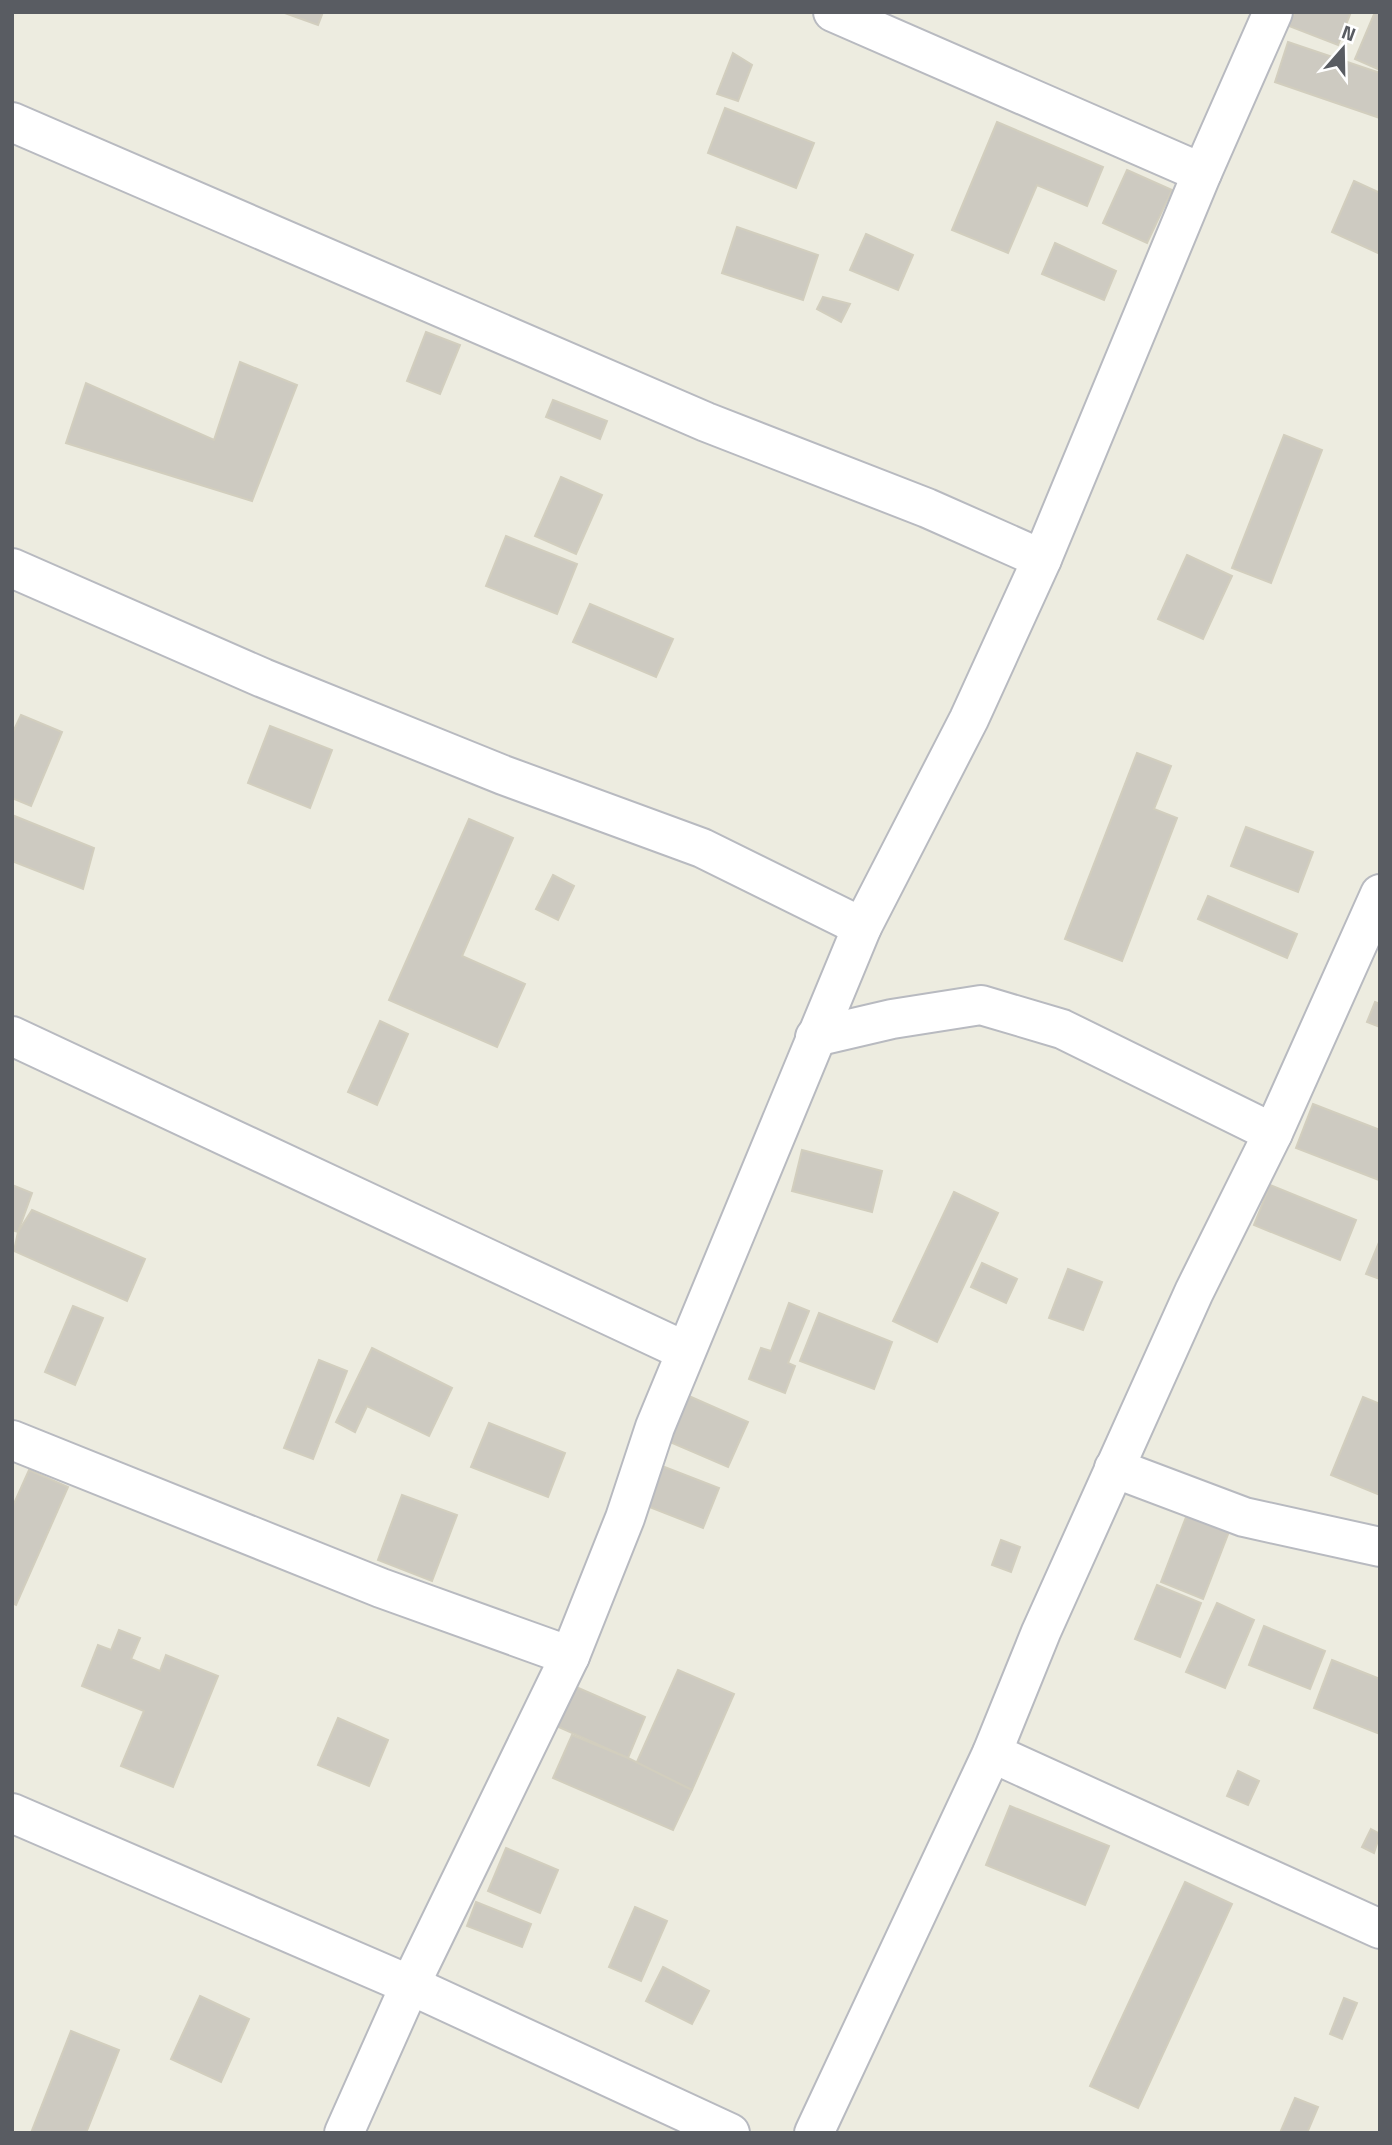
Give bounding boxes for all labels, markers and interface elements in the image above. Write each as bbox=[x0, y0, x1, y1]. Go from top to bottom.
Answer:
north arrow bbox=[1308, 14, 1378, 84]
text: N bbox=[1338, 17, 1360, 48]

